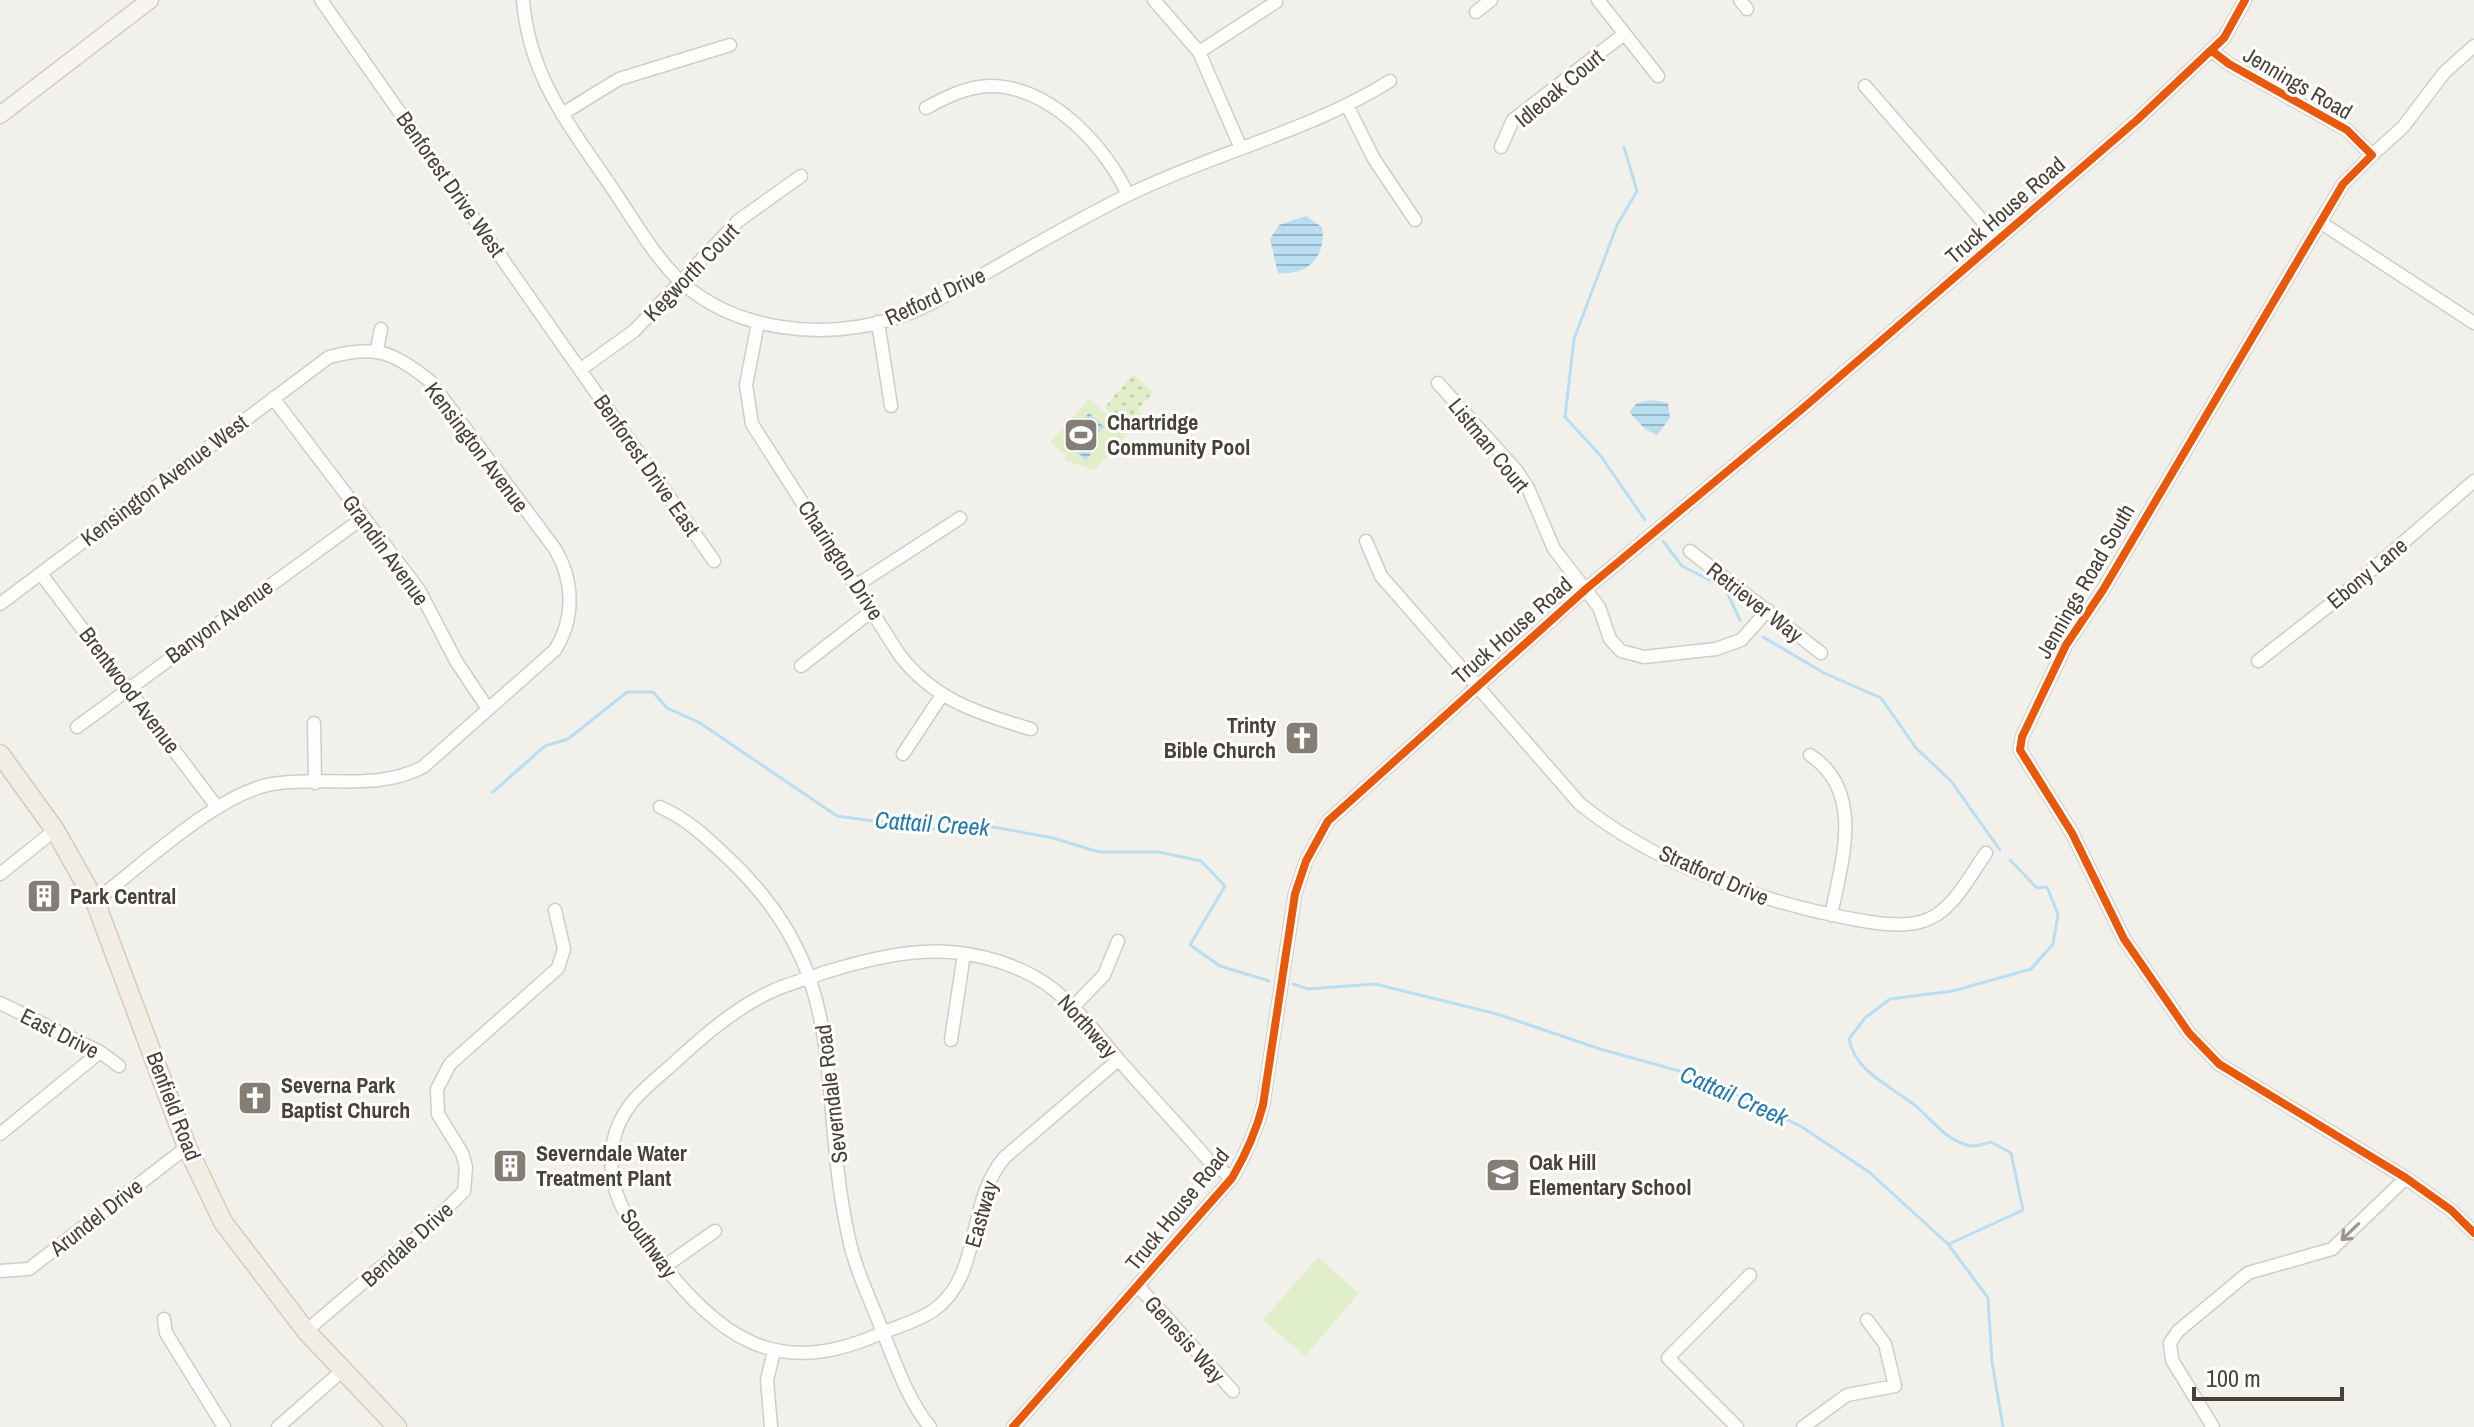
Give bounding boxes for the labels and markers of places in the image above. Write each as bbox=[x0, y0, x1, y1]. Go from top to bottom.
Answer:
place label: Chartridge Community Pool bbox=[1107, 407, 1250, 462]
sports icon: Chartridge Community Pool bbox=[1062, 416, 1100, 454]
place label: Trinty Bible Church bbox=[1164, 710, 1276, 765]
church icon: Trinty Bible Church bbox=[1283, 719, 1321, 757]
building icon: Park Central bbox=[25, 877, 63, 915]
place label: Park Central bbox=[70, 881, 176, 911]
place label: Severna Park Baptist Church bbox=[281, 1070, 410, 1125]
church icon: Severna Park Baptist Church bbox=[236, 1079, 274, 1117]
place label: Severndale Water Treatment Plant bbox=[536, 1138, 687, 1193]
building icon: Severndale Water Treatment Plant bbox=[491, 1147, 529, 1185]
place label: Oak Hill Elementary School bbox=[1529, 1147, 1691, 1202]
school or university icon: Oak Hill Elementary School bbox=[1484, 1156, 1522, 1194]

